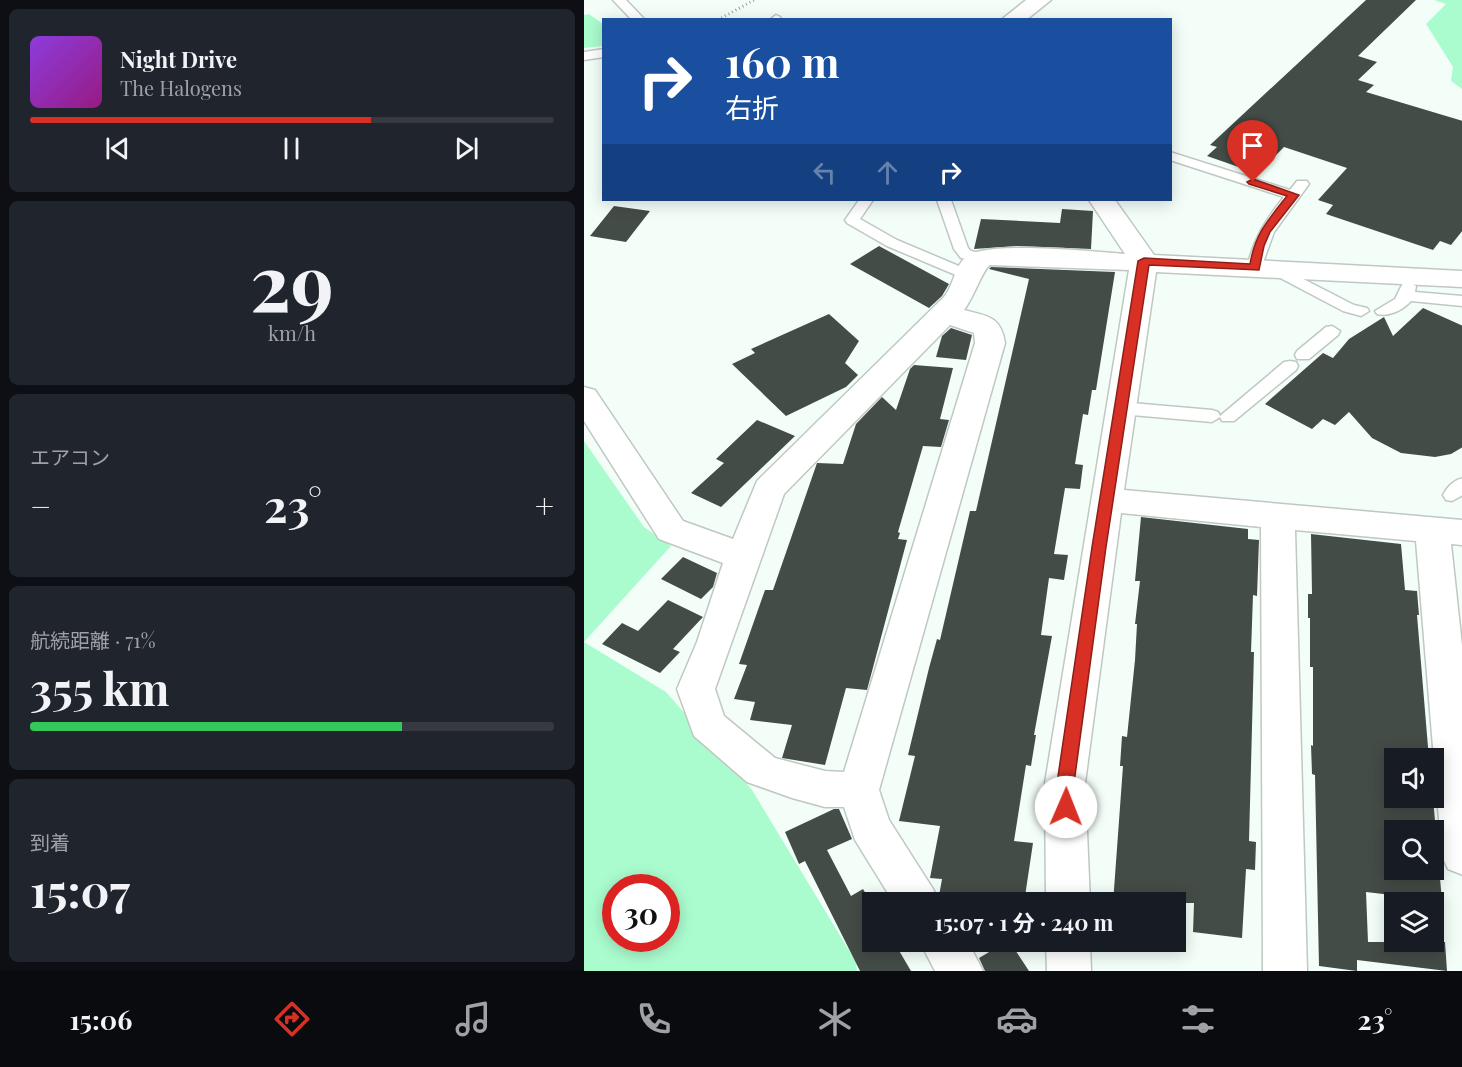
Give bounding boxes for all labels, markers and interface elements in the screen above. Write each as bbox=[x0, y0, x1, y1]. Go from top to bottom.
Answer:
text: 160 m bbox=[725, 33, 840, 89]
icon: right bbox=[626, 42, 704, 120]
text: Night Drive bbox=[120, 44, 237, 74]
text: The Halogens bbox=[120, 74, 242, 101]
text: 右折 bbox=[725, 89, 779, 125]
pin bbox=[1227, 120, 1278, 182]
icon: arrive bbox=[1236, 129, 1269, 162]
icon: previous bbox=[101, 132, 134, 165]
icon: pause bbox=[275, 132, 308, 165]
icon: next bbox=[450, 132, 483, 165]
icon: left bbox=[808, 156, 841, 189]
icon: ahead bbox=[871, 156, 904, 189]
icon: right bbox=[934, 156, 967, 189]
text: 29 bbox=[250, 228, 334, 332]
text: km/h bbox=[268, 319, 316, 346]
text: エアコン bbox=[30, 443, 110, 470]
text: 23° bbox=[264, 474, 322, 534]
text: − bbox=[30, 483, 51, 527]
text: + bbox=[535, 483, 554, 527]
text: 航続距離 · 71% bbox=[30, 626, 156, 653]
text: 355 km bbox=[30, 657, 170, 717]
map controls bbox=[1384, 748, 1444, 952]
button: sound bbox=[1384, 748, 1444, 808]
position arrow bbox=[1034, 775, 1098, 839]
button: search bbox=[1384, 820, 1444, 880]
text: 到着 bbox=[30, 828, 70, 855]
text: 15:07 bbox=[30, 859, 130, 919]
speed limit sign: 30 bbox=[602, 874, 680, 952]
button: layers bbox=[1384, 892, 1444, 952]
text: 15:07 · 1 分 · 240 m bbox=[935, 907, 1113, 937]
icon: directions bbox=[271, 998, 313, 1040]
icon: music bbox=[452, 998, 494, 1040]
icon: phone bbox=[633, 998, 675, 1040]
icon: climate bbox=[814, 998, 856, 1040]
icon: car bbox=[996, 998, 1038, 1040]
icon: filters bbox=[1177, 998, 1219, 1040]
text: 15:06 bbox=[70, 1001, 132, 1037]
text: 23° bbox=[1358, 1001, 1392, 1037]

